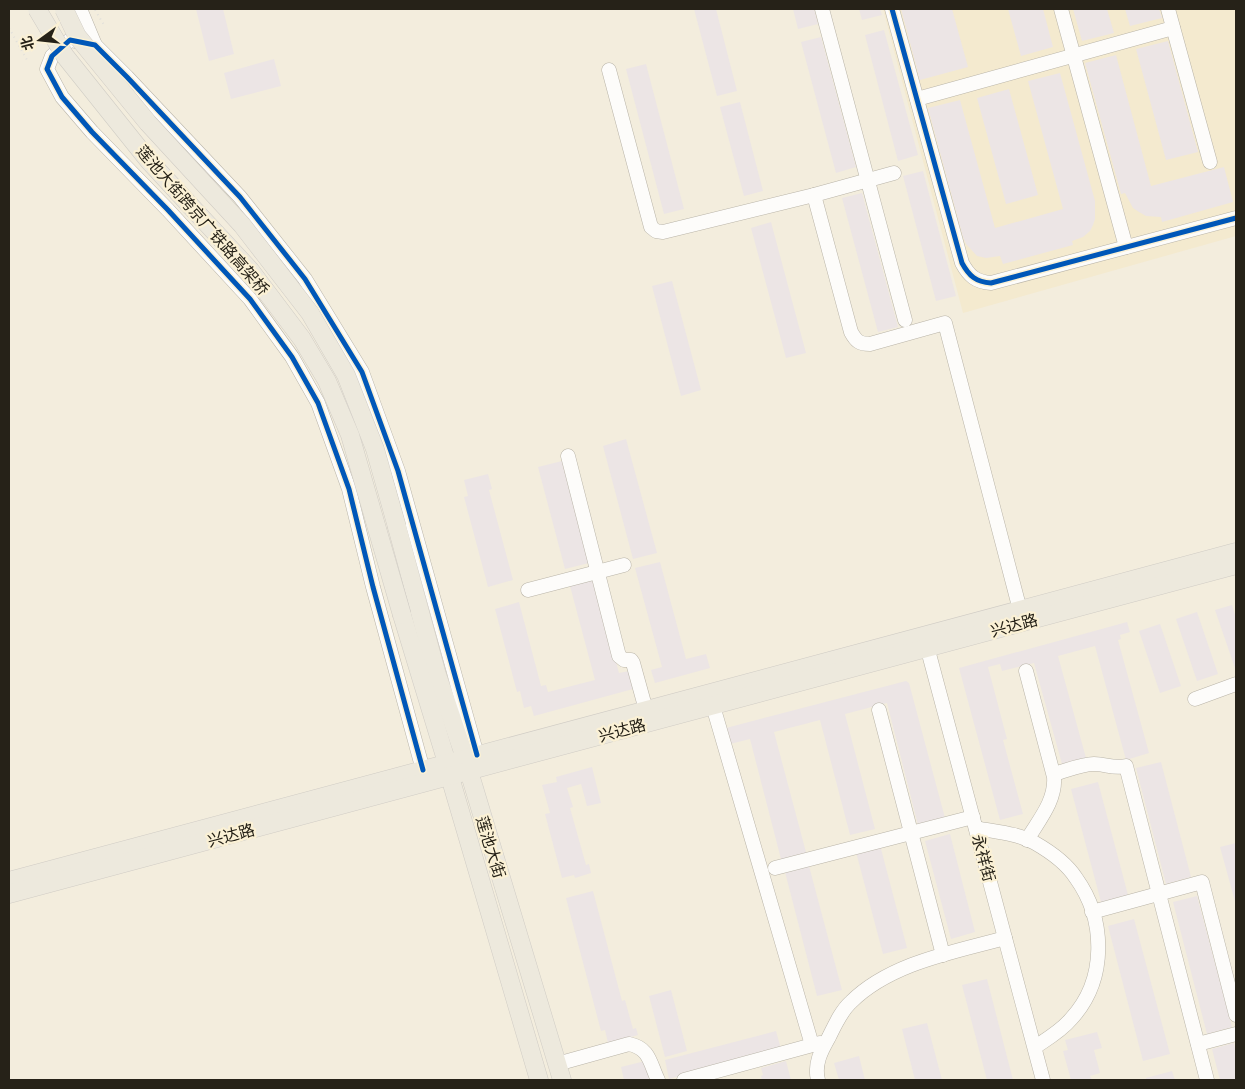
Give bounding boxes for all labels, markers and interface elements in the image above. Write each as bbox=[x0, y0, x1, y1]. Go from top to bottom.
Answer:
north arrow bbox=[15, 15, 65, 65]
text: 北 bbox=[16, 34, 39, 53]
street label: 莲池大街跨京广铁路高架桥 bbox=[132, 140, 274, 300]
street label: 兴达路 bbox=[988, 608, 1040, 642]
street label: 兴达路 bbox=[596, 713, 648, 747]
street label: 莲池大街 bbox=[471, 813, 511, 881]
street label: 兴达路 bbox=[205, 818, 257, 852]
street label: 永祥街 bbox=[967, 832, 1001, 884]

